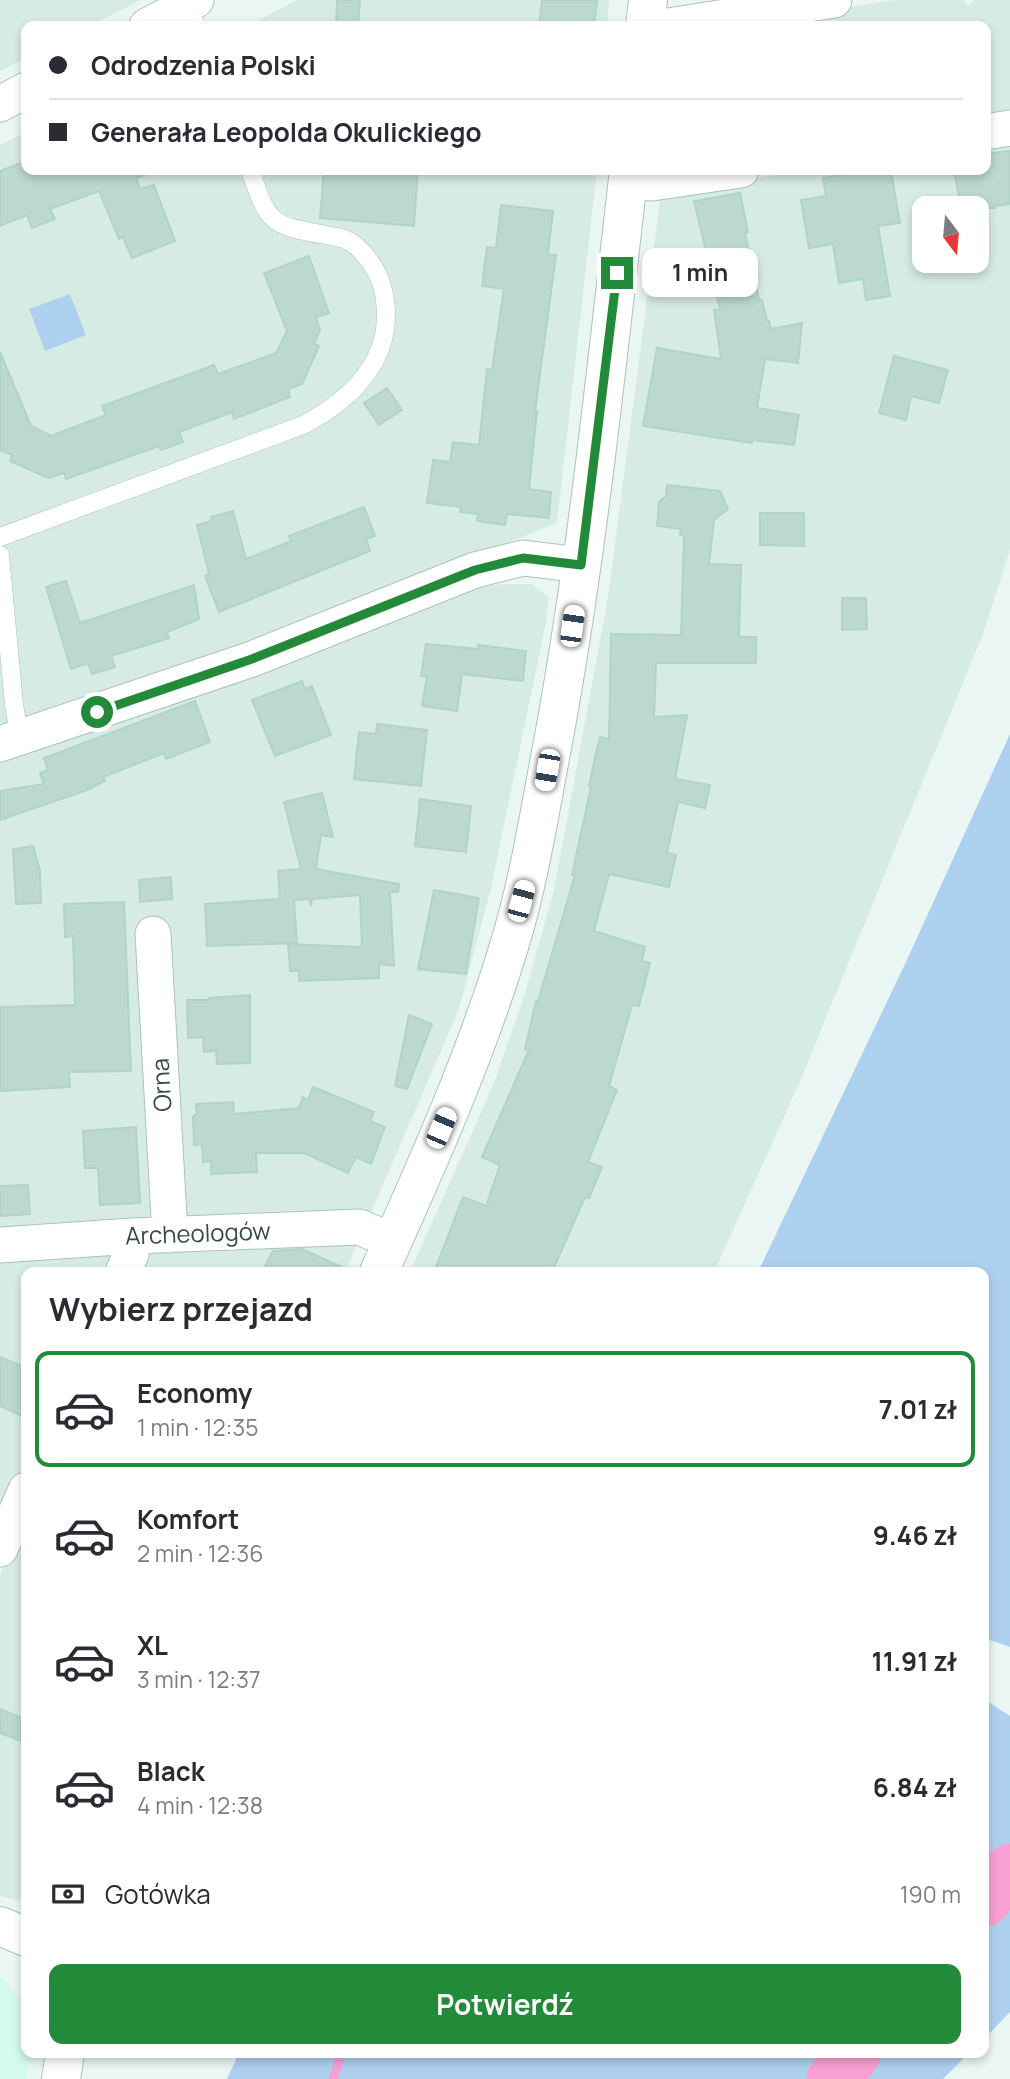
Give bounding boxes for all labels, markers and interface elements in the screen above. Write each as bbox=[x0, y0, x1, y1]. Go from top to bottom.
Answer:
text: Odrodzenia Polski bbox=[91, 47, 316, 83]
text: Generała Leopolda Okulickiego bbox=[91, 114, 482, 150]
north arrow bbox=[912, 196, 989, 273]
map controls bbox=[912, 196, 989, 273]
callout: 1 min bbox=[642, 248, 757, 298]
text: 1 min bbox=[672, 256, 728, 288]
route end bbox=[601, 257, 633, 289]
car bbox=[559, 604, 586, 648]
route start bbox=[81, 696, 113, 728]
car bbox=[534, 747, 561, 793]
car bbox=[506, 878, 537, 924]
street label: Orna bbox=[143, 1057, 178, 1113]
car bbox=[424, 1105, 459, 1151]
street label: Archeologów bbox=[125, 1213, 271, 1252]
text: Wybierz przejazd bbox=[49, 1287, 313, 1331]
text: Economy bbox=[137, 1375, 252, 1411]
icon: car bbox=[53, 1378, 116, 1441]
text: 7.01 zł bbox=[879, 1391, 957, 1427]
text: 1 min · 12:35 bbox=[137, 1411, 258, 1443]
text: Komfort bbox=[137, 1501, 239, 1537]
icon: car bbox=[53, 1504, 116, 1567]
text: 9.46 zł bbox=[873, 1517, 957, 1553]
text: 2 min · 12:36 bbox=[137, 1537, 264, 1569]
text: XL bbox=[137, 1627, 168, 1663]
icon: car bbox=[53, 1630, 116, 1693]
text: 11.91 zł bbox=[871, 1643, 957, 1679]
text: 3 min · 12:37 bbox=[137, 1663, 261, 1695]
text: Black bbox=[137, 1753, 205, 1789]
icon: car bbox=[53, 1756, 116, 1819]
text: 6.84 zł bbox=[873, 1769, 957, 1805]
text: 4 min · 12:38 bbox=[137, 1789, 263, 1821]
icon: cash bbox=[49, 1875, 87, 1913]
text: Gotówka bbox=[105, 1876, 211, 1912]
text: 190 m bbox=[900, 1878, 961, 1910]
button: Potwierdź bbox=[49, 1964, 961, 2044]

